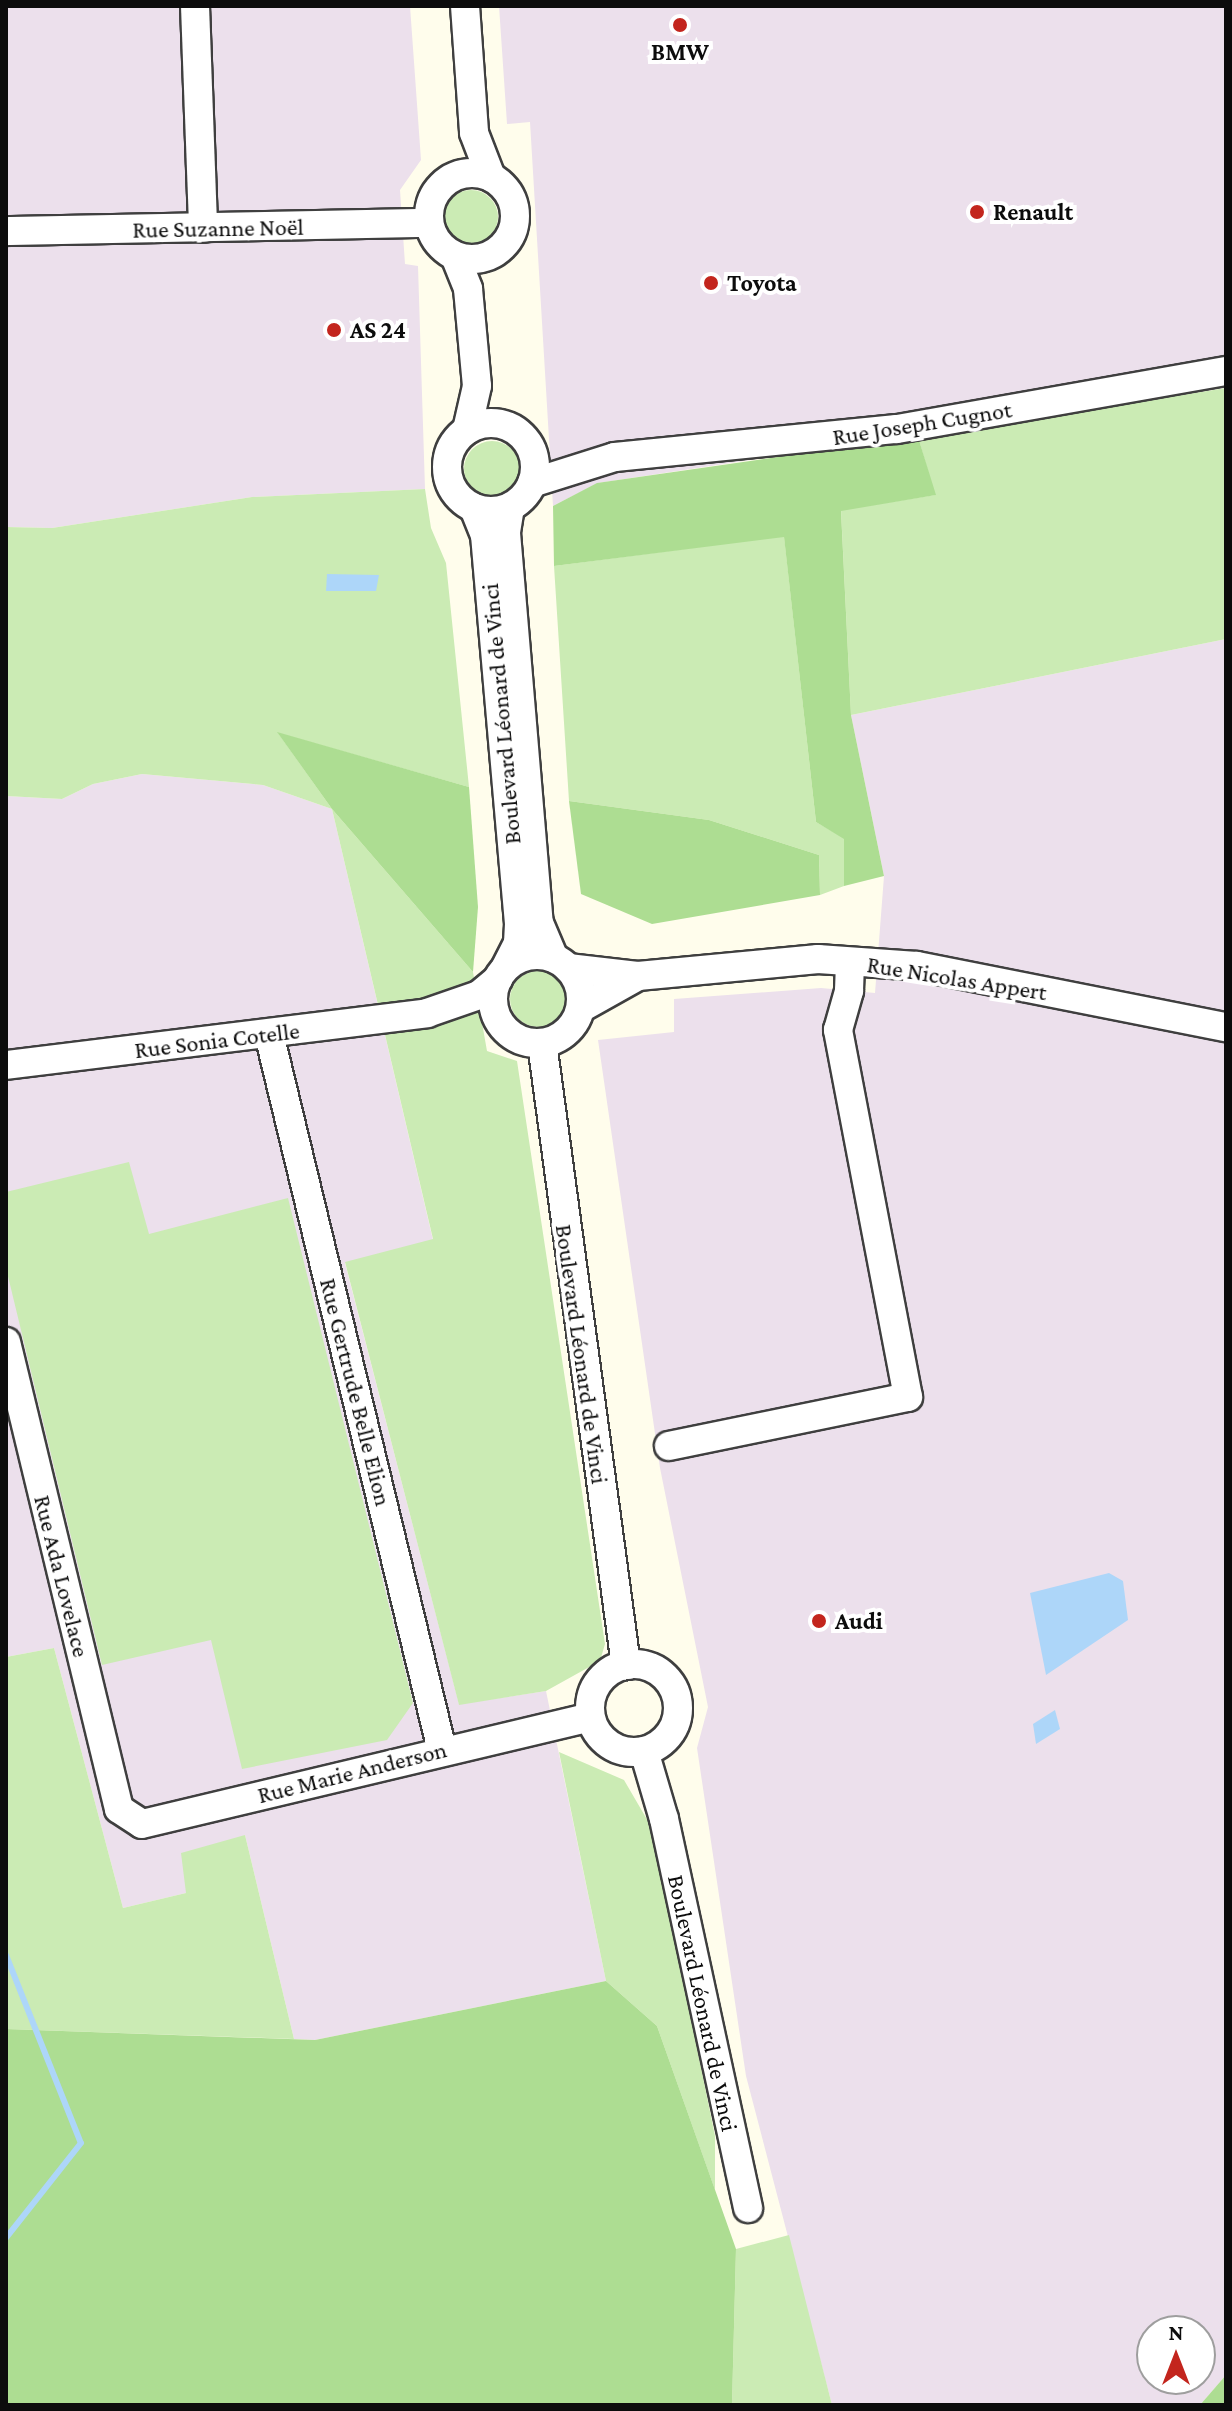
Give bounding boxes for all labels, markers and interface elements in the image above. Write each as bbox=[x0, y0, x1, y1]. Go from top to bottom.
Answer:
marker: BMW bbox=[671, 16, 689, 34]
place label: BMW bbox=[651, 38, 709, 66]
place label: Renault bbox=[993, 198, 1073, 226]
marker: Renault bbox=[968, 203, 986, 221]
street label: Rue Suzanne Noël bbox=[132, 212, 304, 244]
place label: Toyota bbox=[727, 269, 797, 297]
marker: Toyota bbox=[702, 274, 720, 292]
place label: AS 24 bbox=[350, 316, 406, 344]
marker: AS 24 bbox=[325, 321, 343, 339]
street label: Rue Joseph Cugnot bbox=[830, 395, 1014, 451]
street label: Boulevard Léonard de Vinci bbox=[475, 582, 527, 846]
street label: Rue Nicolas Appert bbox=[865, 950, 1049, 1006]
street label: Rue Sonia Cotelle bbox=[133, 1016, 301, 1064]
street label: Boulevard Léonard de Vinci bbox=[550, 1222, 614, 1486]
street label: Rue Gertrude Belle Elion bbox=[314, 1275, 398, 1509]
street label: Rue Ada Lovelace bbox=[28, 1492, 96, 1660]
place label: Audi bbox=[835, 1607, 883, 1635]
marker: Audi bbox=[810, 1612, 828, 1630]
street label: Rue Marie Anderson bbox=[254, 1735, 450, 1809]
street label: Boulevard Léonard de Vinci bbox=[662, 1872, 744, 2134]
north arrow bbox=[1136, 2315, 1216, 2395]
text: N bbox=[1169, 2320, 1184, 2345]

